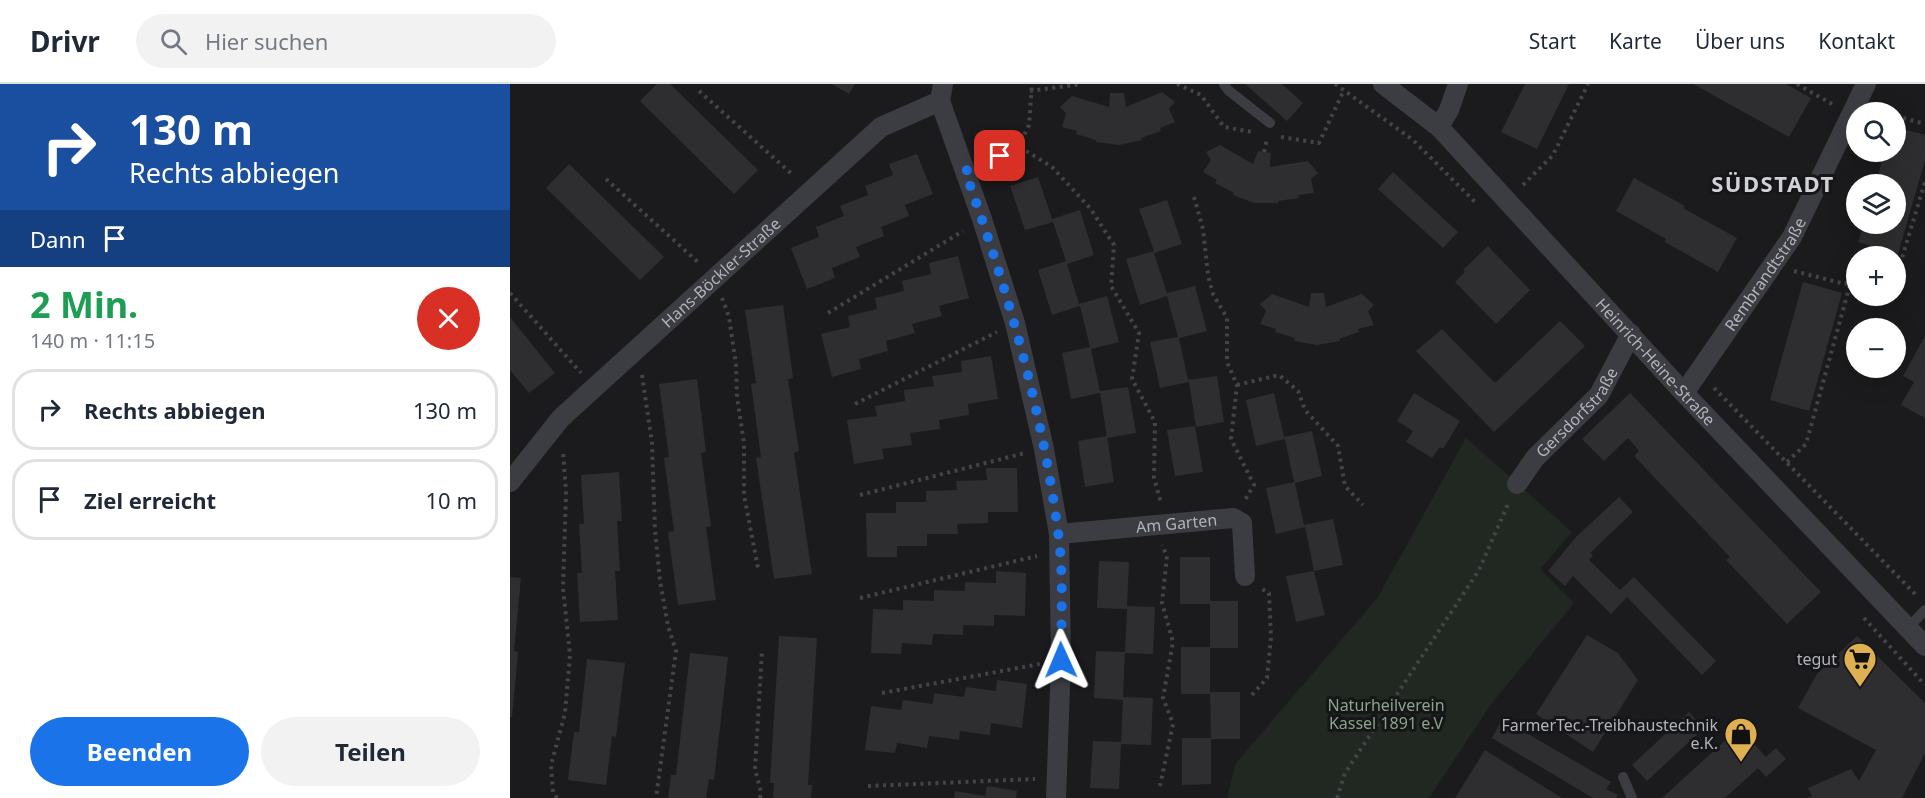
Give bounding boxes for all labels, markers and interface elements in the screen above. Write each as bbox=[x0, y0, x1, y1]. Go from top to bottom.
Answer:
search box bbox=[136, 14, 556, 68]
text: Drivr bbox=[30, 22, 100, 60]
icon: search bbox=[157, 25, 190, 58]
text: Hier suchen bbox=[205, 26, 328, 56]
text: Start bbox=[1529, 27, 1576, 55]
text: Karte bbox=[1609, 27, 1662, 55]
text: Über uns bbox=[1695, 27, 1785, 55]
text: Kontakt bbox=[1818, 27, 1895, 55]
text: 130 m bbox=[129, 100, 253, 157]
map controls bbox=[1846, 102, 1906, 378]
button: search bbox=[1846, 102, 1906, 162]
icon: right bbox=[30, 108, 108, 186]
pin bbox=[974, 130, 1025, 181]
icon: arrive bbox=[983, 139, 1016, 172]
text: Rechts abbiegen bbox=[129, 154, 339, 191]
district label: SÜDSTADT bbox=[1711, 168, 1835, 198]
button: layers bbox=[1846, 174, 1906, 234]
street label: Hans-Böckler-Straße bbox=[657, 213, 785, 332]
street label: Rembrandtstraße bbox=[1719, 214, 1811, 335]
icon: arrive bbox=[98, 222, 131, 255]
text: Dann bbox=[30, 224, 86, 254]
button: + bbox=[1846, 246, 1906, 306]
text: 2 Min. bbox=[30, 280, 138, 329]
button: close bbox=[417, 287, 480, 350]
street label: Heinrich-Heine-Straße bbox=[1591, 293, 1720, 430]
button: − bbox=[1846, 318, 1906, 378]
text: 140 m · 11:15 bbox=[30, 327, 155, 354]
street label: Gersdorfstraße bbox=[1531, 363, 1623, 462]
icon: right bbox=[33, 393, 66, 426]
text: Rechts abbiegen bbox=[84, 395, 266, 425]
text: 130 m bbox=[413, 395, 477, 425]
icon: arrive bbox=[33, 483, 66, 516]
text: Ziel erreicht bbox=[84, 485, 216, 515]
text: 10 m bbox=[426, 485, 477, 515]
street label: Am Garten bbox=[1135, 509, 1218, 538]
position arrow bbox=[1029, 628, 1093, 692]
supermarket icon: tegut bbox=[1842, 641, 1878, 688]
place label: tegut bbox=[1797, 648, 1837, 670]
park label: Naturheilverein Kassel 1891 e.V bbox=[1327, 694, 1445, 734]
place label: FarmerTec.-Treibhaustechnik e.K. bbox=[1502, 714, 1718, 754]
shop icon: FarmerTec.-Treibhaustechnik e.K. bbox=[1723, 716, 1759, 763]
button: Beenden bbox=[30, 717, 249, 786]
button: Teilen bbox=[261, 717, 480, 786]

